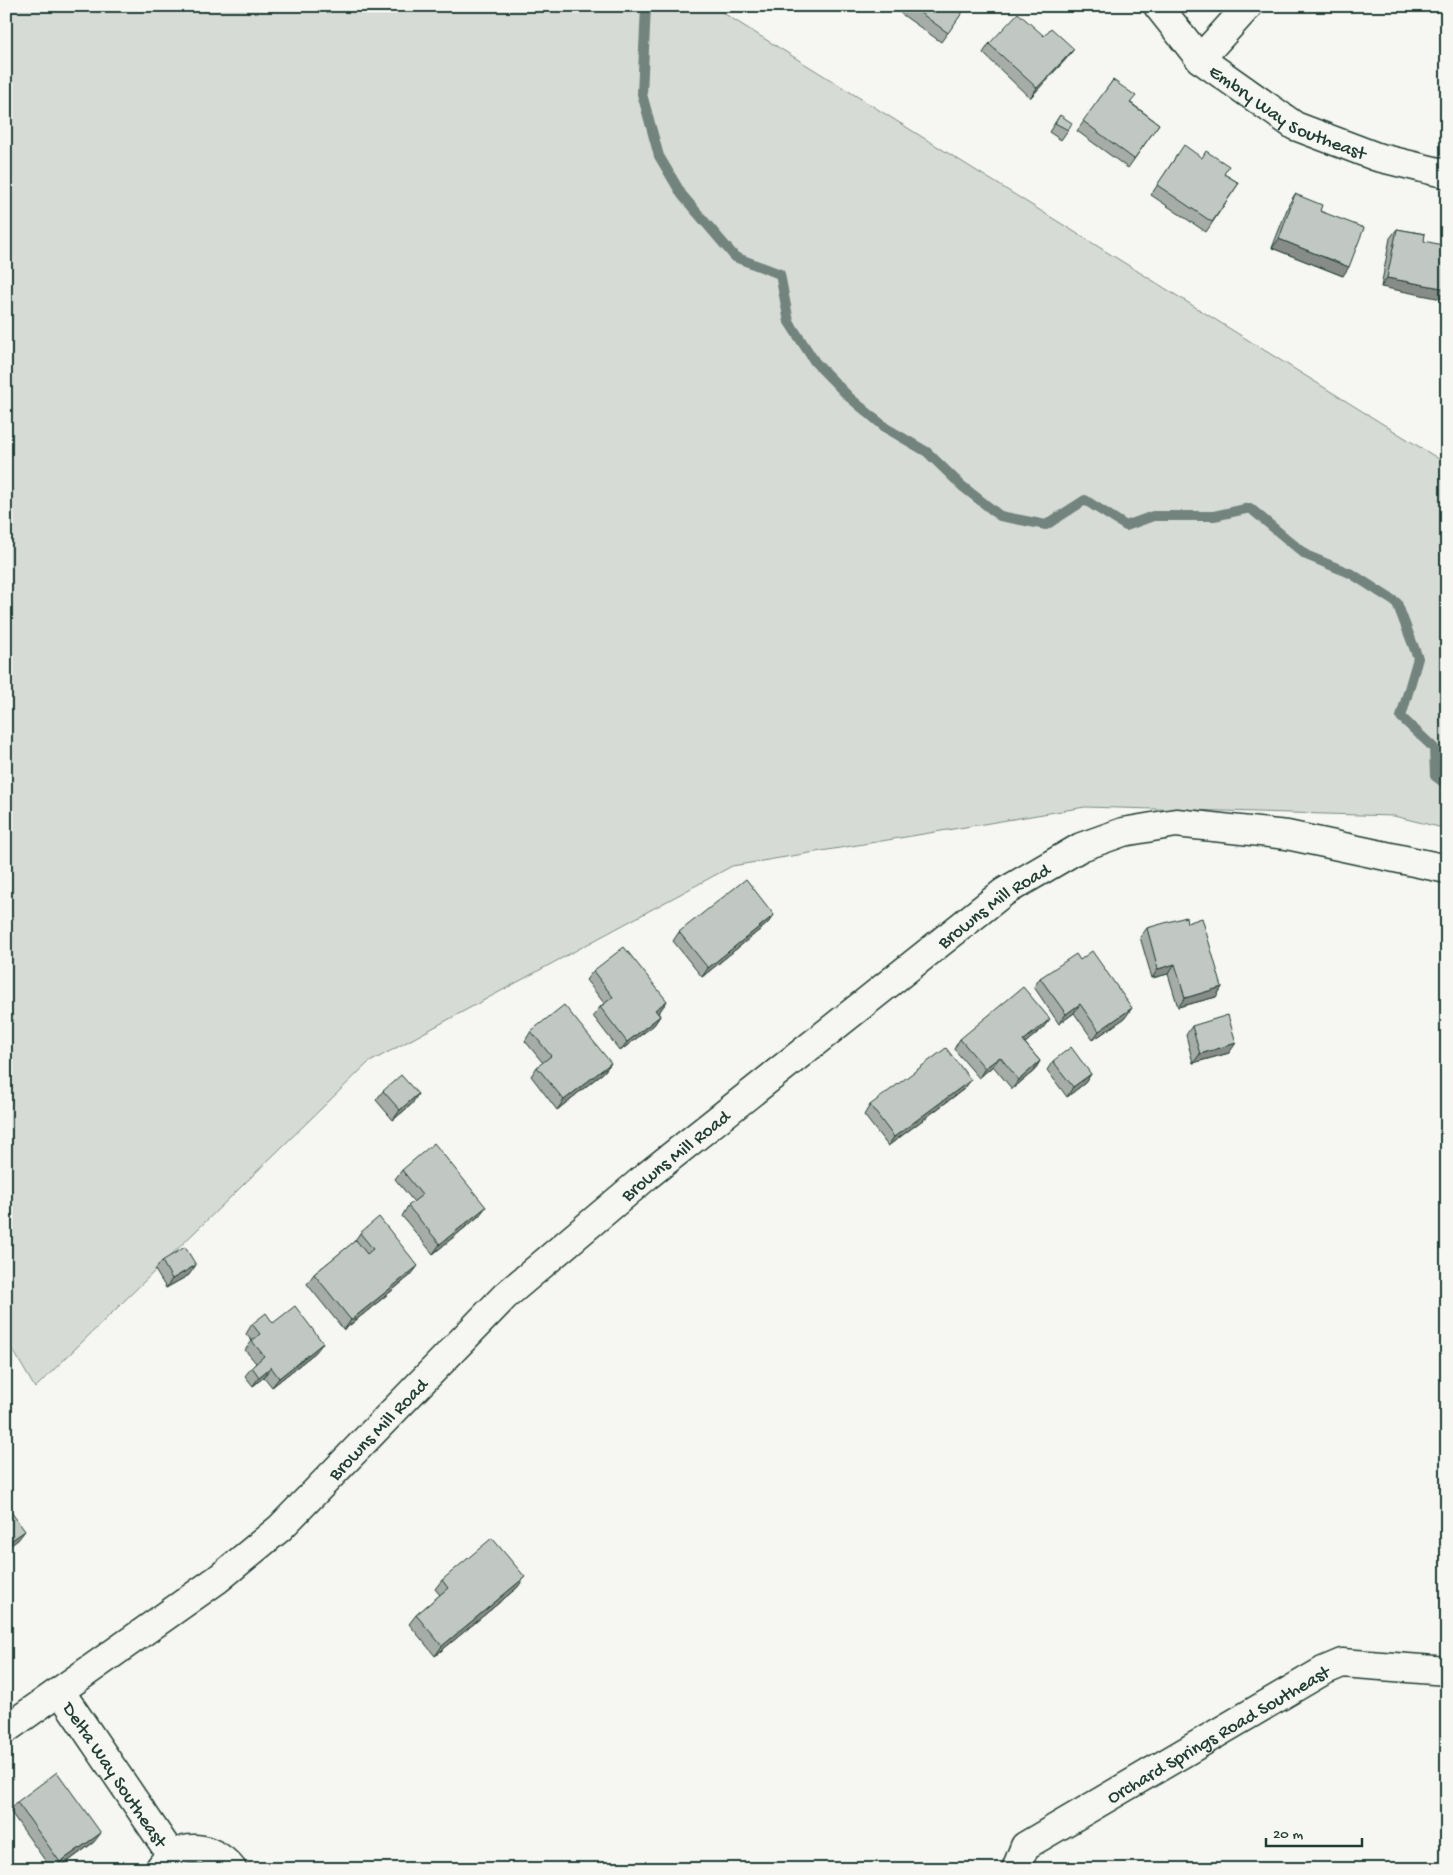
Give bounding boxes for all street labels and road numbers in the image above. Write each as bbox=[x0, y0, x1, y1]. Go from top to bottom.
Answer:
street label: Embry Way Southeast bbox=[1203, 61, 1371, 168]
street label: Browns Mill Road bbox=[933, 859, 1057, 956]
street label: Browns Mill Road bbox=[617, 1105, 737, 1209]
street label: Browns Mill Road bbox=[324, 1373, 435, 1487]
street label: Orchard Springs Road Southeast bbox=[1104, 1661, 1336, 1810]
street label: Delta Way Southeast bbox=[55, 1697, 172, 1855]

